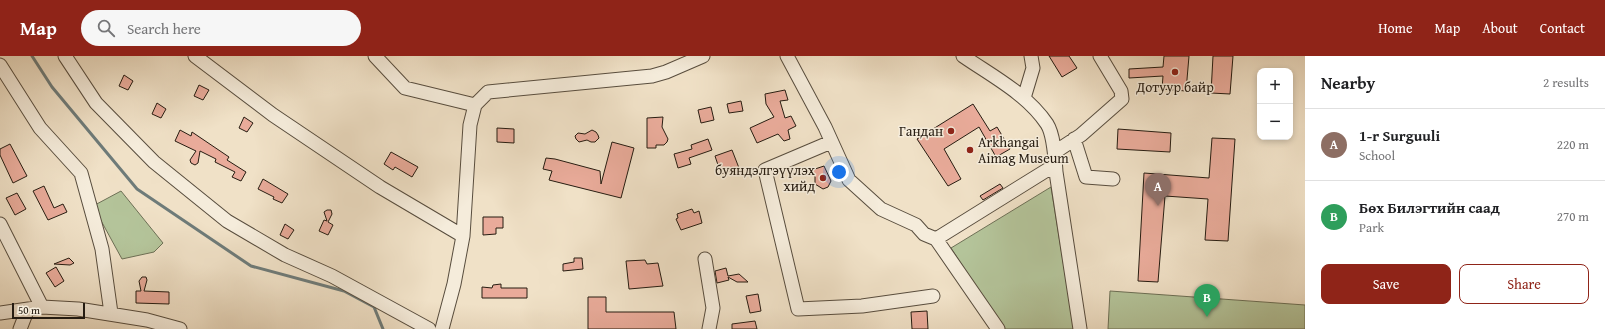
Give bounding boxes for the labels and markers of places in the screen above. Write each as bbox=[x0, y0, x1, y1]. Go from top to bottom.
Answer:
marker: Дотуур байр bbox=[1170, 67, 1180, 77]
place label: Дотуур байр bbox=[1135, 77, 1214, 97]
place label: Гандан bbox=[899, 121, 943, 141]
marker: Гандан bbox=[946, 126, 956, 136]
place label: Arkhangai Aimag Museum bbox=[978, 132, 1069, 168]
marker: Arkhangai Aimag Museum bbox=[965, 145, 975, 155]
place label: буяндэлгэүүлэх хийд bbox=[715, 160, 816, 196]
marker: буяндэлгэүүлэх хийд bbox=[818, 173, 828, 183]
pin: A bbox=[1145, 173, 1171, 206]
pin: B bbox=[1194, 284, 1220, 317]

